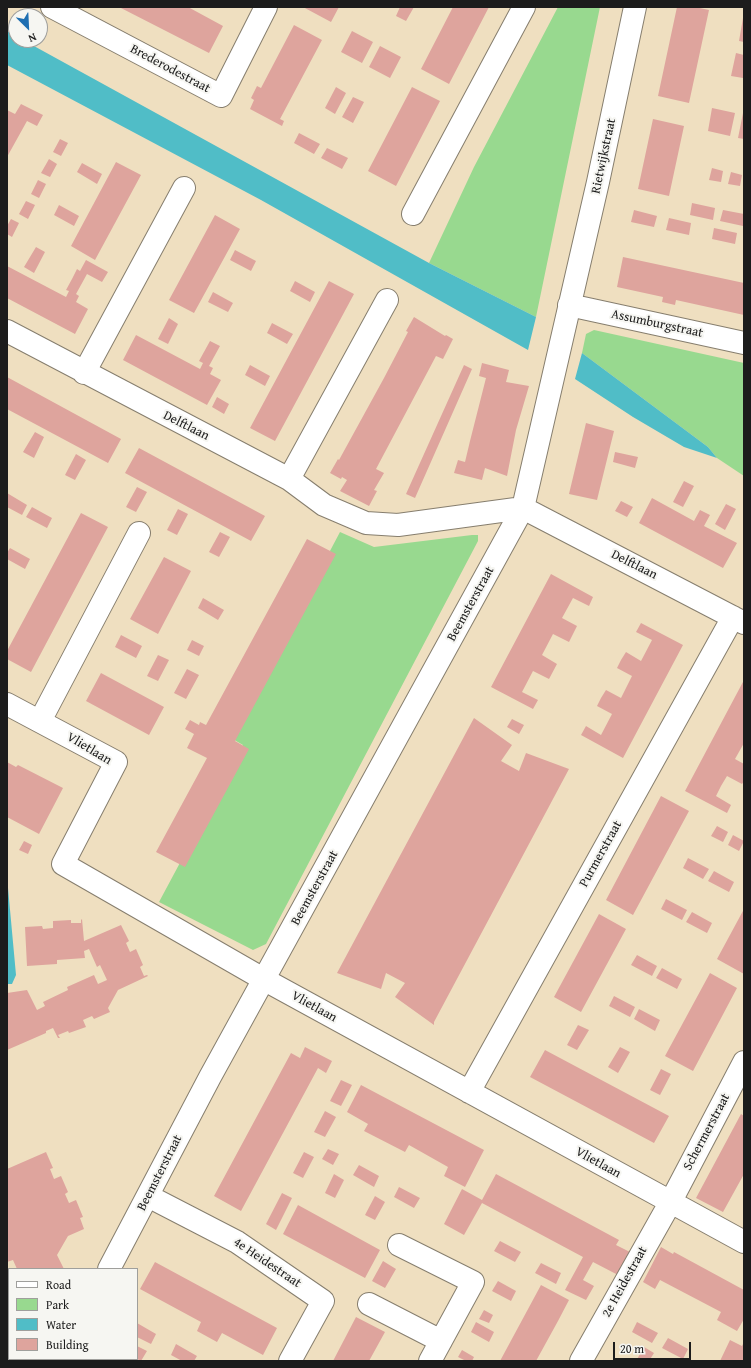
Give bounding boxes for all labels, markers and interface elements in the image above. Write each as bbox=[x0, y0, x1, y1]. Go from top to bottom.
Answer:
north arrow bbox=[8, 8, 48, 48]
text: N bbox=[26, 29, 39, 47]
street label: Brederodestraat bbox=[127, 41, 213, 97]
street label: Rietwijkstraat bbox=[588, 117, 620, 195]
street label: Assumburgstraat bbox=[610, 307, 704, 341]
street label: Delftlaan bbox=[160, 408, 212, 444]
street label: Delftlaan bbox=[608, 547, 660, 583]
street label: Beemsterstraat bbox=[444, 564, 498, 644]
street label: Vlietlaan bbox=[64, 730, 114, 768]
street label: Purmerstraat bbox=[576, 818, 626, 890]
street label: Beemsterstraat bbox=[288, 848, 342, 928]
street label: Vlietlaan bbox=[288, 988, 340, 1026]
street label: Schermerstraat bbox=[680, 1091, 734, 1173]
street label: Beemsterstraat bbox=[134, 1132, 186, 1214]
street label: Vlietlaan bbox=[572, 1144, 624, 1182]
street label: 4e Heidestraat bbox=[230, 1235, 304, 1291]
street label: 2e Heidestraat bbox=[599, 1244, 651, 1320]
legend bbox=[8, 1268, 138, 1360]
text: Road bbox=[46, 1276, 71, 1293]
text: Park bbox=[46, 1296, 69, 1313]
text: Water bbox=[46, 1316, 76, 1333]
scale bar bbox=[615, 1334, 693, 1360]
text: Building bbox=[46, 1336, 89, 1353]
text: 20 m bbox=[620, 1340, 644, 1357]

